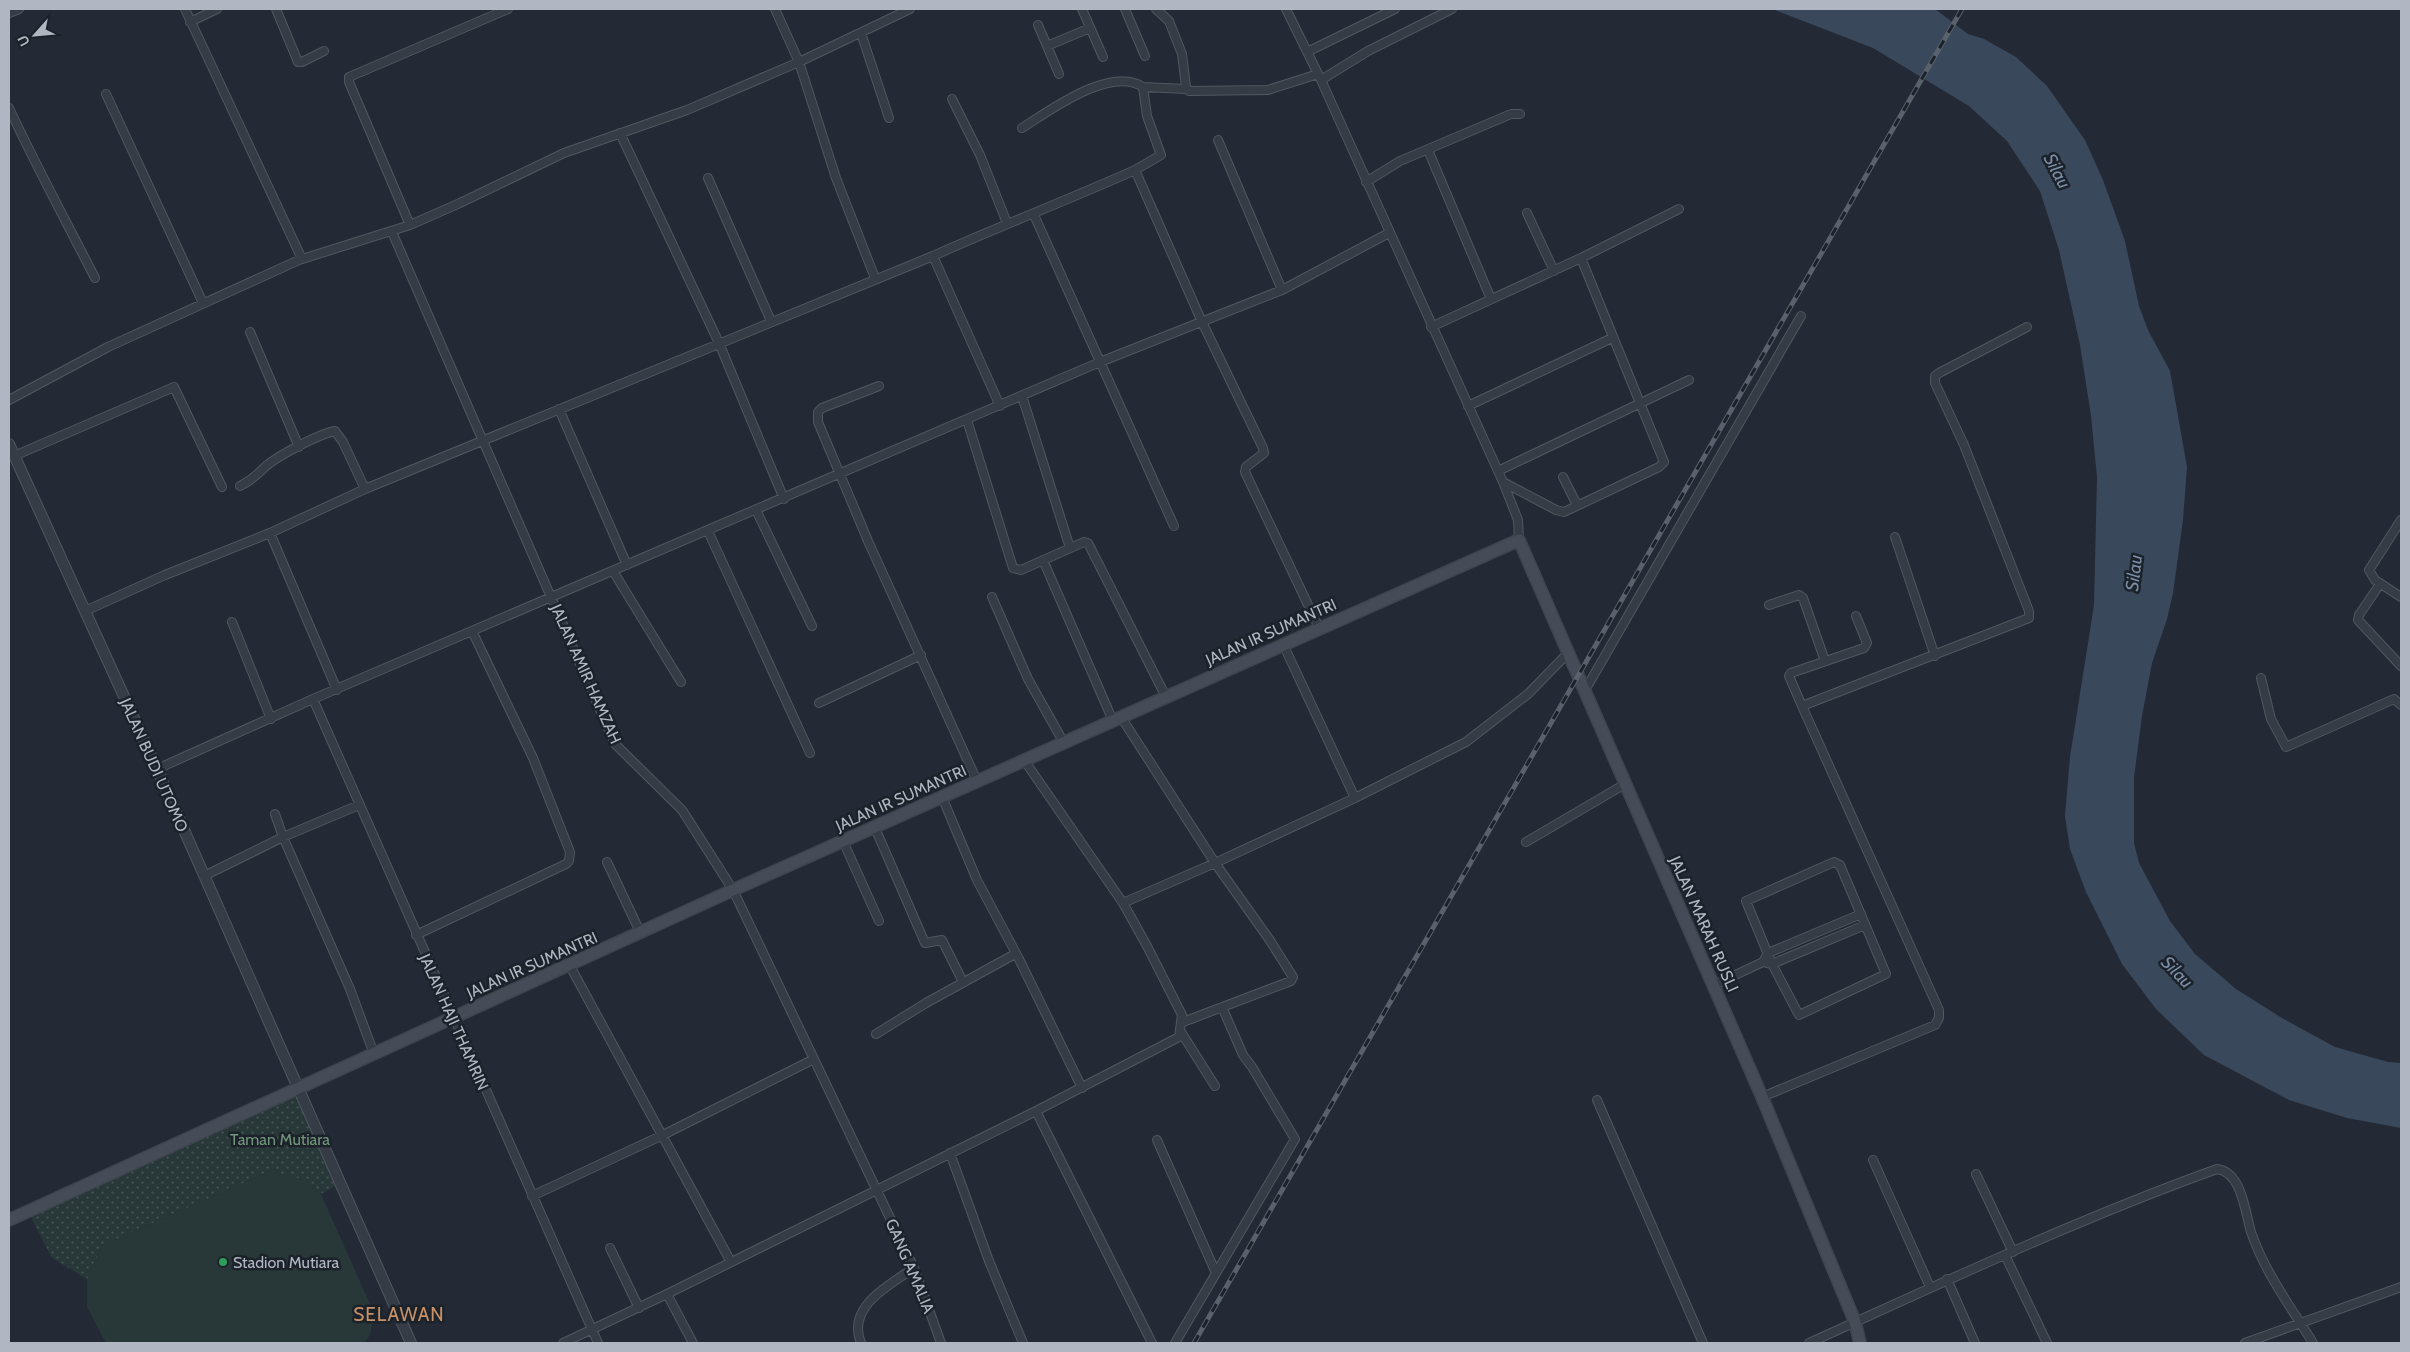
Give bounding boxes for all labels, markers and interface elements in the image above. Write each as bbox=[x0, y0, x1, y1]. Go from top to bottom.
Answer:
north arrow bbox=[10, 10, 60, 60]
text: U bbox=[13, 32, 34, 49]
water label: Silau bbox=[2039, 150, 2075, 192]
water label: Silau bbox=[2121, 554, 2147, 592]
street label: JALAN IR SUMANTRI bbox=[1202, 595, 1339, 670]
street label: JALAN AMIR HAMZAH bbox=[546, 600, 625, 747]
street label: JALAN BUDI UTOMO bbox=[116, 694, 192, 835]
street label: JALAN IR SUMANTRI bbox=[832, 761, 969, 836]
street label: JALAN MARAH RUSLI bbox=[1665, 852, 1742, 995]
street label: JALAN IR SUMANTRI bbox=[463, 928, 600, 1003]
street label: JALAN HAJI THAMRIN bbox=[415, 950, 493, 1093]
water label: Silau bbox=[2156, 951, 2198, 993]
park label: Taman Mutiara bbox=[230, 1130, 330, 1149]
street label: GANG AMALIA bbox=[882, 1216, 939, 1316]
place label: Stadion Mutiara bbox=[233, 1253, 339, 1272]
marker: Stadion Mutiara bbox=[217, 1256, 229, 1268]
district label: SELAWAN bbox=[353, 1303, 445, 1326]

